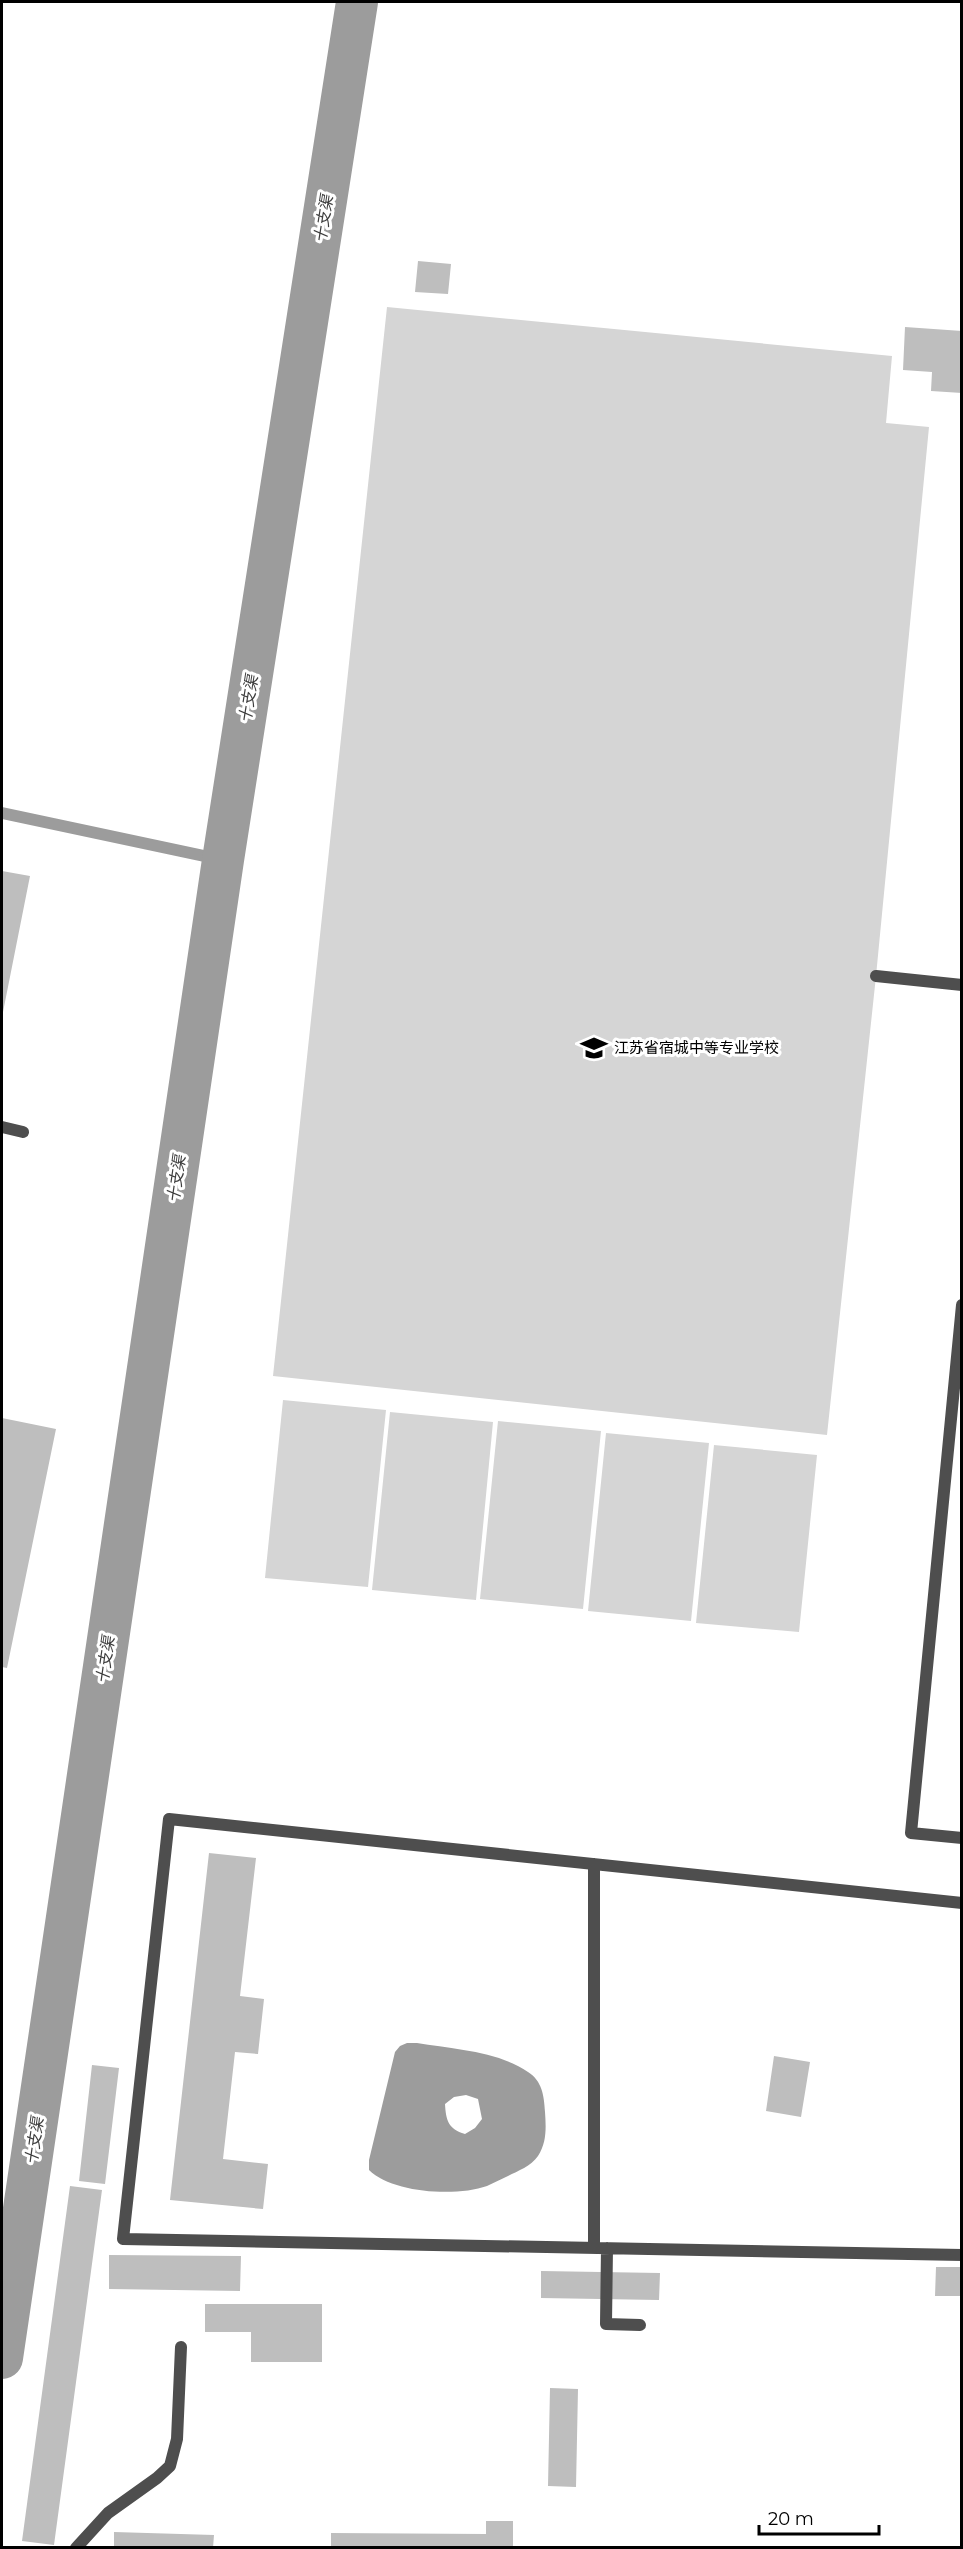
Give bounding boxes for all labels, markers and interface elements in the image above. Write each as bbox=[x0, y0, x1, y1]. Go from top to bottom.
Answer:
water label: 十支渠 bbox=[310, 192, 337, 244]
water label: 十支渠 bbox=[235, 672, 262, 724]
school or university icon: 江苏省宿城中等专业学校 bbox=[579, 1033, 609, 1063]
place label: 江苏省宿城中等专业学校 bbox=[614, 1038, 779, 1057]
water label: 十支渠 bbox=[164, 1152, 190, 1204]
water label: 十支渠 bbox=[93, 1633, 119, 1685]
water label: 十支渠 bbox=[22, 2114, 48, 2166]
scale bar bbox=[759, 2498, 879, 2536]
text: 20 m bbox=[768, 2508, 814, 2530]

